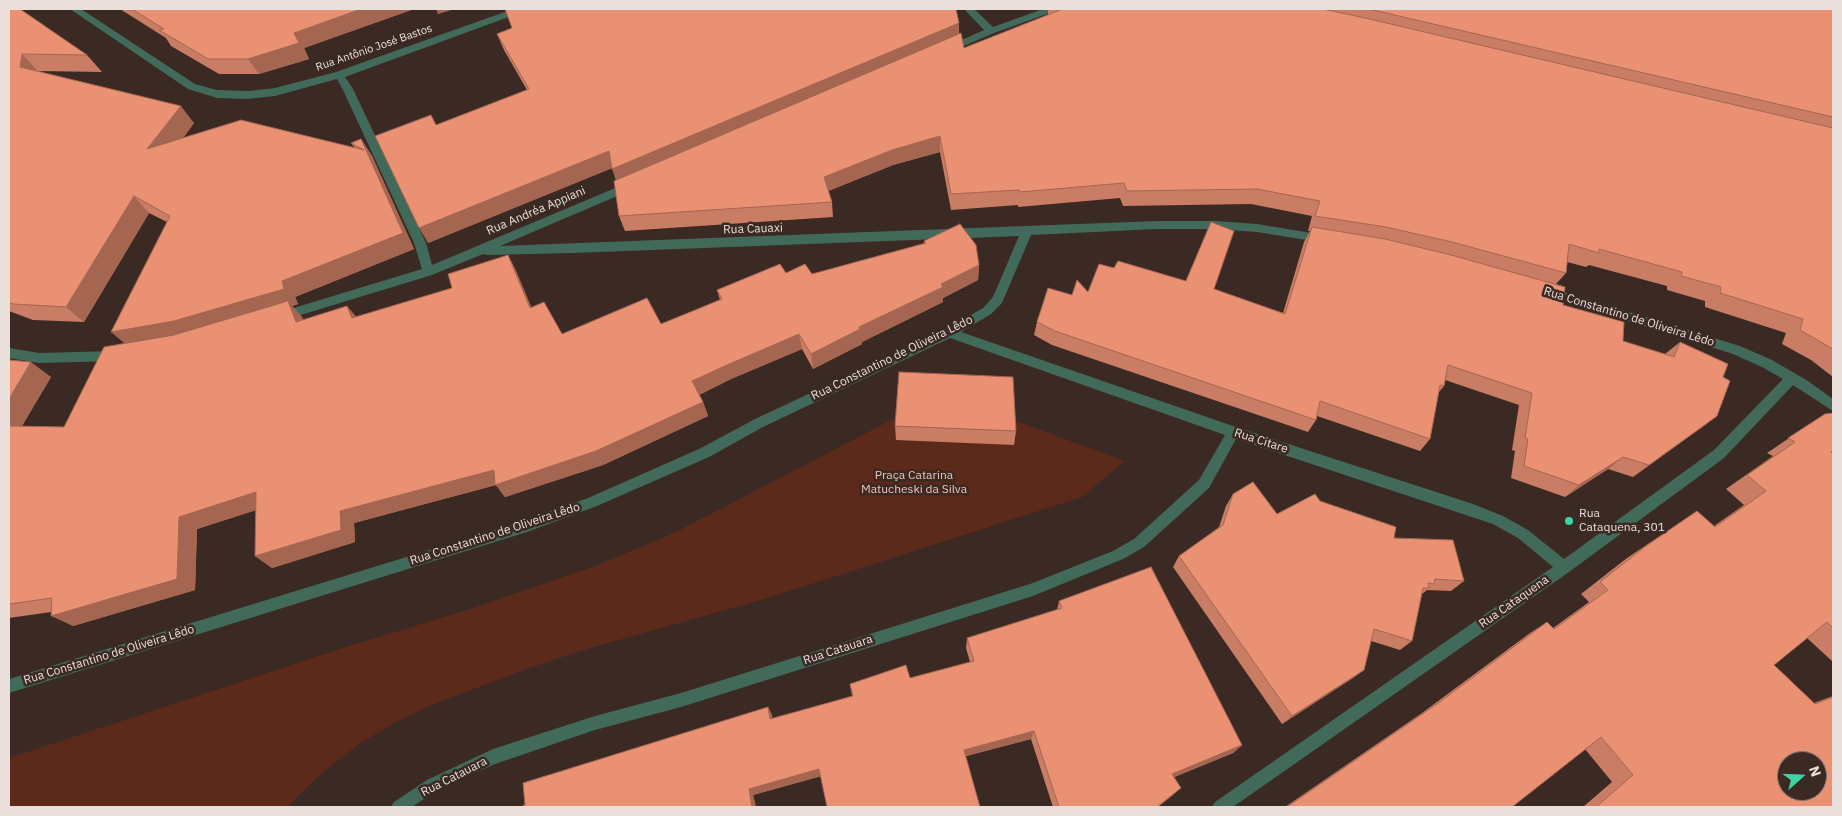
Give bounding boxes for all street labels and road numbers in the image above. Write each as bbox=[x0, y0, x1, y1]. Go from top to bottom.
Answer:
street label: Rua Antônio José Bastos bbox=[314, 22, 434, 74]
street label: Rua Andréa Appiani bbox=[484, 184, 588, 238]
street label: Rua Cauaxi bbox=[723, 221, 783, 237]
street label: Rua Constantino de Oliveira Lêdo bbox=[1542, 284, 1716, 350]
street label: Rua Constantino de Oliveira Lêdo bbox=[809, 313, 975, 403]
street label: Rua Citare bbox=[1232, 426, 1290, 456]
street label: Rua Constantino de Oliveira Lêdo bbox=[408, 500, 582, 568]
street label: Rua Cataquena bbox=[1476, 573, 1552, 631]
street label: Rua Constantino de Oliveira Lêdo bbox=[22, 622, 196, 688]
street label: Rua Catauara bbox=[801, 632, 875, 668]
street label: Rua Catauara bbox=[419, 754, 489, 800]

